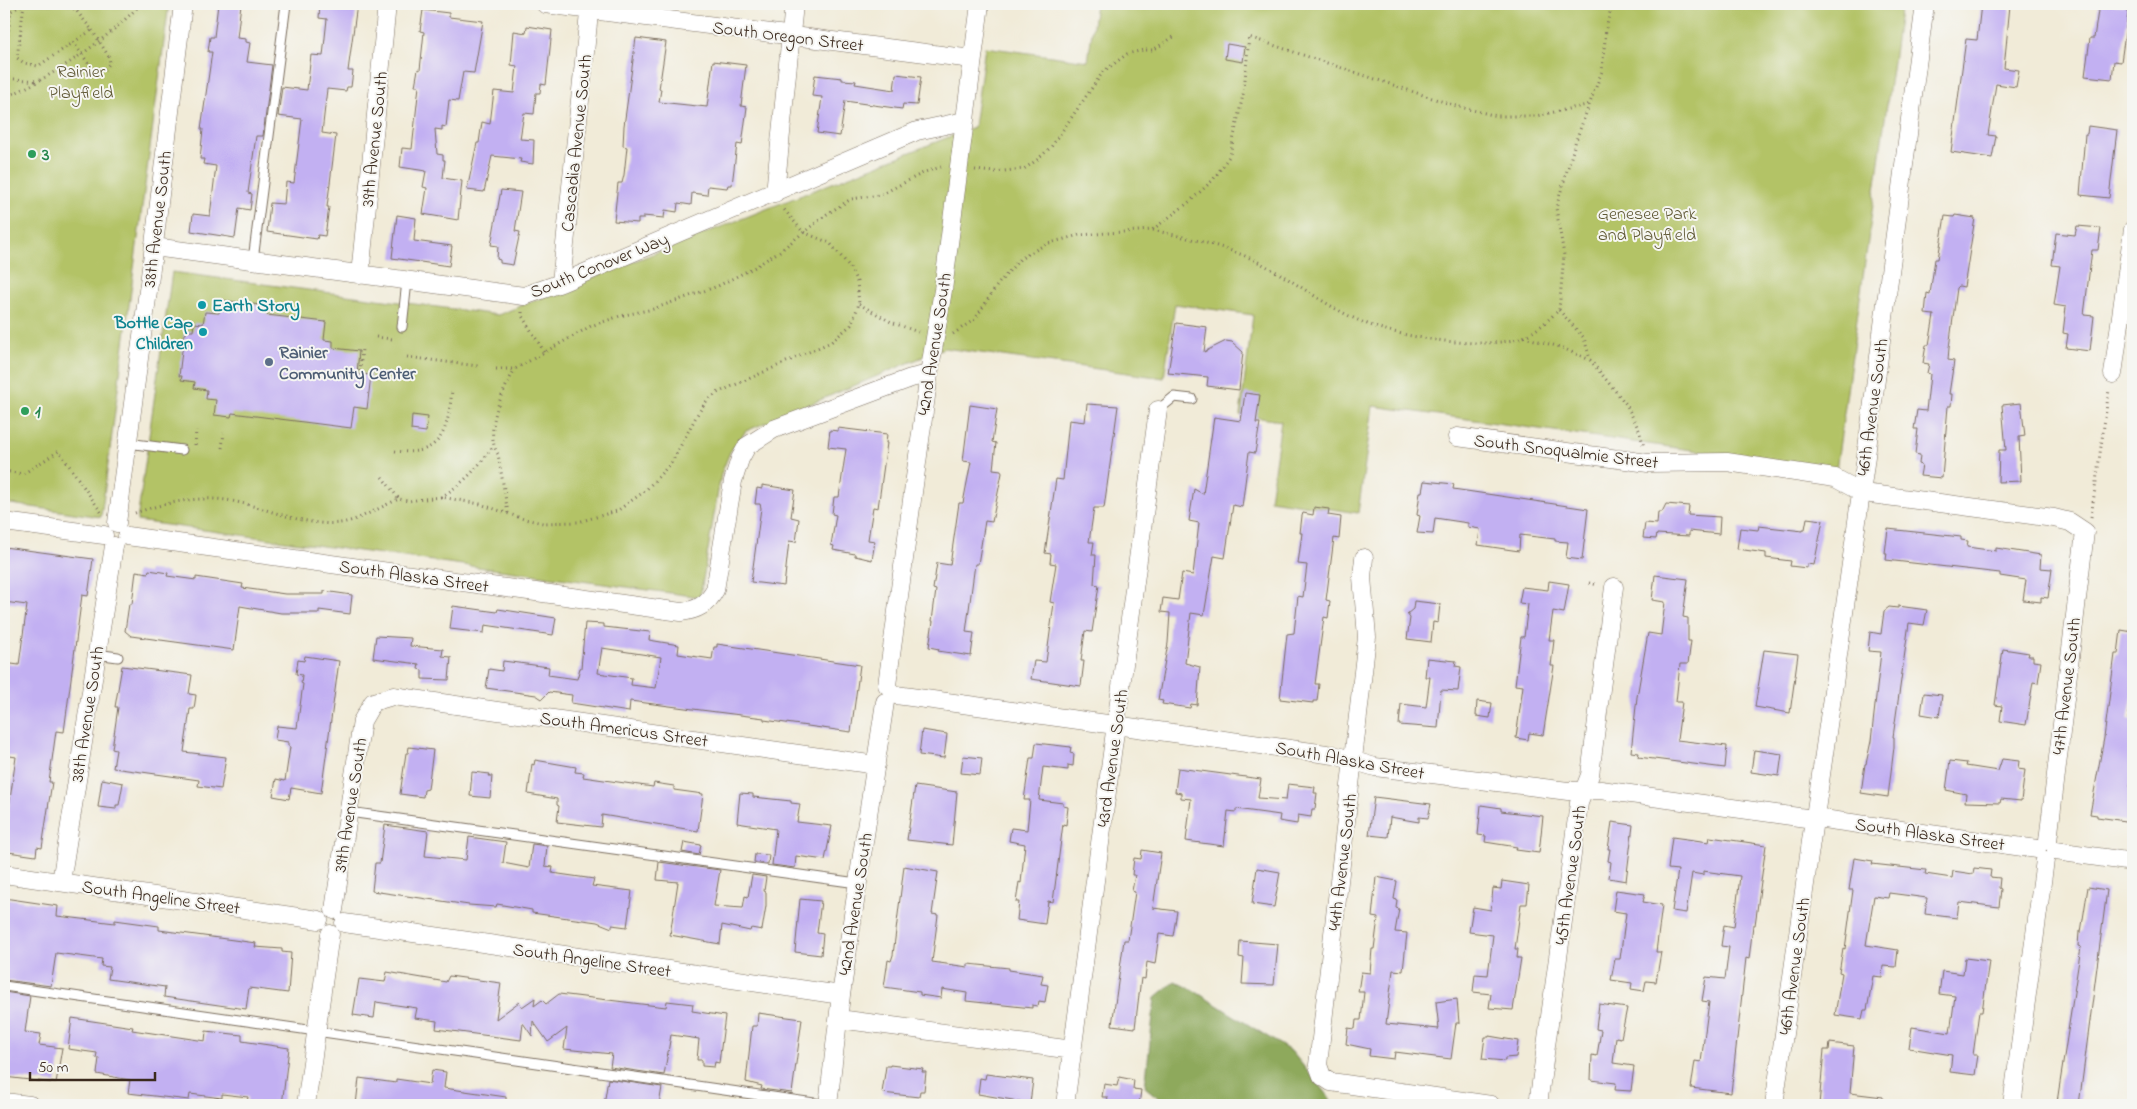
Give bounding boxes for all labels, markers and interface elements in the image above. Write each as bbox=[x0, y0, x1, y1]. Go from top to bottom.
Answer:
street label: South Oregon Street bbox=[711, 16, 865, 61]
street label: Cascadia Avenue South bbox=[556, 53, 600, 233]
park label: Rainier Playfield bbox=[49, 60, 113, 107]
street label: 39th Avenue South bbox=[356, 70, 396, 208]
place label: 3 bbox=[41, 143, 50, 169]
marker: 3 bbox=[26, 148, 38, 160]
street label: 38th Avenue South bbox=[138, 149, 180, 289]
park label: Genesee Park and Playfield bbox=[1598, 202, 1696, 249]
street label: South Conover Way bbox=[527, 227, 673, 306]
street label: 42nd Avenue South bbox=[912, 271, 960, 417]
place label: Earth Story bbox=[212, 294, 300, 321]
marker: Earth Story bbox=[196, 299, 208, 311]
place label: Bottle Cap Children bbox=[113, 311, 193, 358]
marker: Bottle Cap Children bbox=[197, 326, 209, 338]
street label: 46th Avenue South bbox=[1851, 337, 1896, 478]
place label: Rainier Community Center bbox=[279, 341, 416, 389]
marker: Rainier Community Center bbox=[263, 356, 275, 368]
place label: 1 bbox=[35, 400, 41, 426]
marker: 1 bbox=[19, 405, 31, 417]
street label: South Snoqualmie Street bbox=[1472, 429, 1659, 477]
street label: South Alaska Street bbox=[337, 555, 490, 601]
street label: 47th Avenue South bbox=[2047, 616, 2089, 756]
street label: 38th Avenue South bbox=[65, 644, 113, 784]
street label: 43rd Avenue South bbox=[1091, 688, 1137, 829]
street label: South Americus Street bbox=[538, 706, 709, 756]
street label: 39th Avenue South bbox=[328, 736, 375, 875]
street label: South Alaska Street bbox=[1273, 736, 1426, 788]
street label: 44th Avenue South bbox=[1323, 792, 1365, 932]
street label: 45th Avenue South bbox=[1549, 804, 1595, 947]
street label: South Alaska Street bbox=[1853, 813, 2006, 859]
street label: 42nd Avenue South bbox=[833, 831, 881, 977]
street label: South Angeline Street bbox=[80, 875, 241, 924]
street label: 46th Avenue South bbox=[1773, 896, 1818, 1037]
street label: South Angeline Street bbox=[511, 938, 672, 987]
scale bar bbox=[30, 1049, 155, 1081]
text: 50 m bbox=[38, 1057, 69, 1079]

